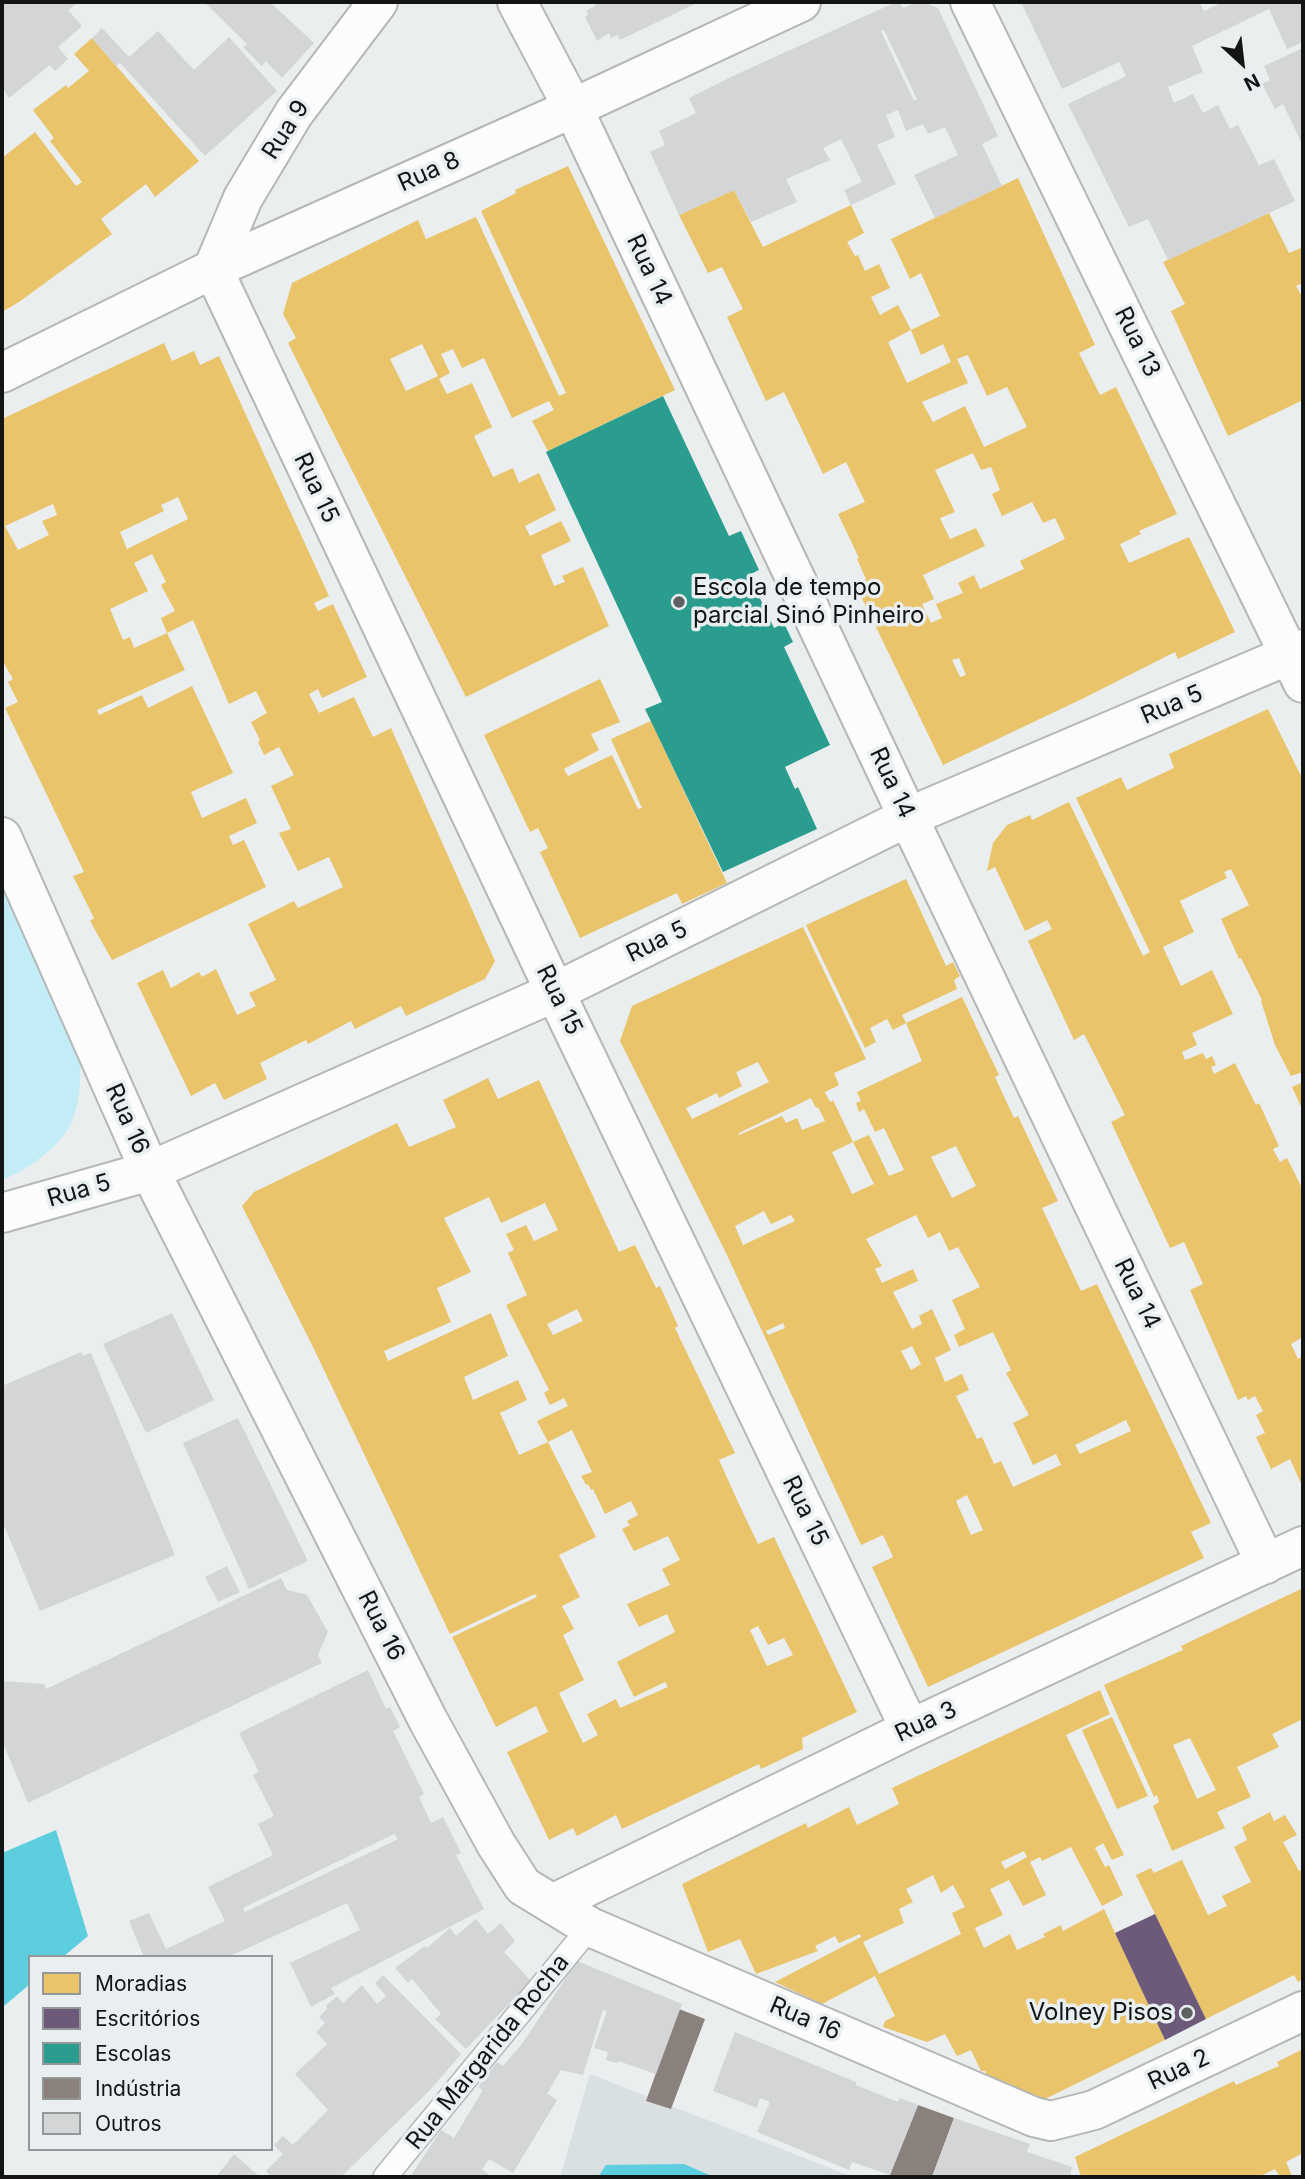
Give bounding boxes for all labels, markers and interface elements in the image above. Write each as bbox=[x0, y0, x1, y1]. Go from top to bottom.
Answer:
north arrow bbox=[1207, 28, 1277, 98]
text: N bbox=[1240, 69, 1263, 96]
street label: Rua 9 bbox=[256, 95, 316, 165]
street label: Rua 8 bbox=[394, 146, 464, 198]
street label: Rua 14 bbox=[620, 230, 678, 310]
street label: Rua 13 bbox=[1108, 302, 1166, 382]
street label: Rua 15 bbox=[287, 448, 345, 528]
place label: Escola de tempo parcial Sinó Pinheiro bbox=[693, 574, 924, 630]
marker: Escola de tempo parcial Sinó Pinheiro bbox=[671, 594, 687, 610]
street label: Rua 5 bbox=[1137, 679, 1207, 731]
street label: Rua 14 bbox=[863, 743, 921, 823]
street label: Rua 5 bbox=[622, 915, 692, 969]
street label: Rua 15 bbox=[530, 960, 588, 1040]
street label: Rua 16 bbox=[99, 1079, 155, 1159]
street label: Rua 5 bbox=[44, 1168, 114, 1214]
street label: Rua 14 bbox=[1108, 1254, 1166, 1334]
street label: Rua 15 bbox=[776, 1471, 834, 1551]
street label: Rua 16 bbox=[351, 1586, 411, 1666]
street label: Rua 3 bbox=[891, 1695, 961, 1749]
street label: Rua Margarida Rocha bbox=[400, 1949, 576, 2155]
legend bbox=[28, 1955, 273, 2151]
text: Moradias bbox=[95, 1971, 187, 1996]
street label: Rua 16 bbox=[765, 1991, 845, 2047]
place label: Volney Pisos bbox=[1029, 1999, 1173, 2027]
marker: Volney Pisos bbox=[1179, 2005, 1195, 2021]
text: Escritórios bbox=[95, 2006, 200, 2031]
text: Escolas bbox=[95, 2041, 171, 2066]
street label: Rua 2 bbox=[1144, 2043, 1214, 2097]
text: Indústria bbox=[95, 2076, 181, 2101]
text: Outros bbox=[95, 2111, 162, 2136]

